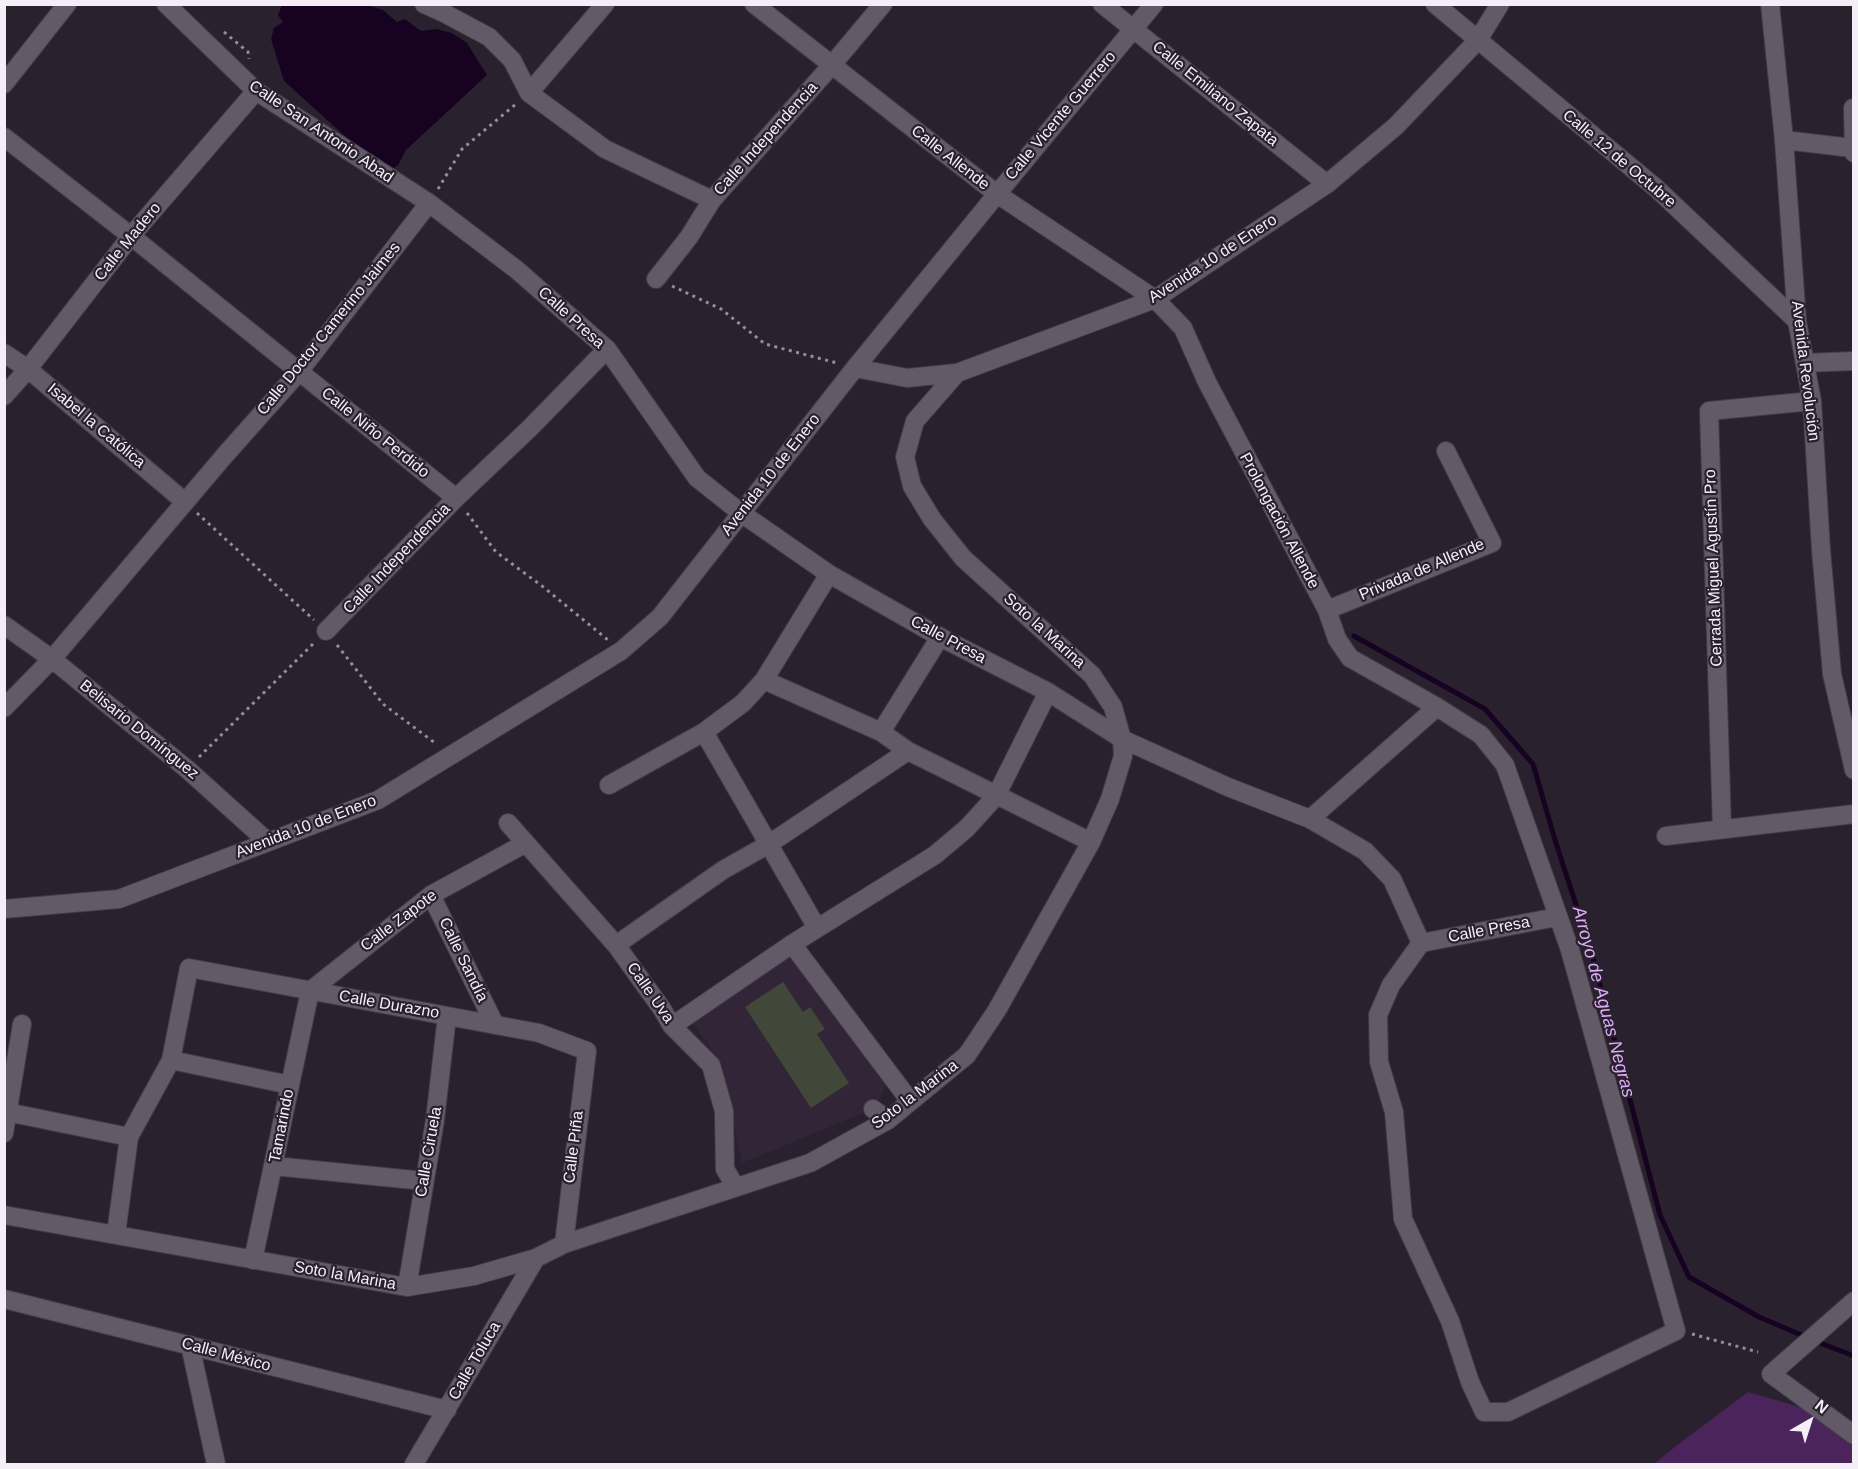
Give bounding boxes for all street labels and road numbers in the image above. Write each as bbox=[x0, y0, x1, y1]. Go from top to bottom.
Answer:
street label: Calle Emiliano Zapata bbox=[1148, 37, 1282, 151]
street label: Calle Vicente Guerrero bbox=[1001, 48, 1121, 184]
street label: Calle San Antonio Abad bbox=[245, 77, 397, 187]
street label: Calle Independencia bbox=[710, 78, 822, 200]
street label: Calle 12 de Octubre bbox=[1558, 106, 1680, 212]
street label: Calle Allende bbox=[907, 121, 993, 195]
street label: Calle Madero bbox=[91, 199, 165, 285]
street label: Avenida 10 de Enero bbox=[1145, 210, 1281, 308]
street label: Calle Doctor Camerino Jaimes bbox=[253, 239, 405, 419]
street label: Calle Presa bbox=[534, 283, 608, 353]
street label: Avenida Revolución bbox=[1787, 300, 1823, 442]
street label: Isabel la Católica bbox=[43, 379, 149, 473]
street label: Calle Niño Perdido bbox=[317, 384, 433, 482]
street label: Avenida 10 de Enero bbox=[718, 410, 824, 540]
street label: Prolongación Allende bbox=[1235, 450, 1323, 592]
street label: Cerrada Miguel Agustín Pro bbox=[1701, 469, 1727, 667]
street label: Calle Independencia bbox=[339, 500, 455, 618]
street label: Privada de Allende bbox=[1356, 535, 1488, 605]
street label: Soto la Marina bbox=[999, 589, 1089, 673]
street label: Calle Presa bbox=[907, 612, 989, 668]
street label: Belisario Domínguez bbox=[76, 676, 202, 784]
street label: Avenida 10 de Enero bbox=[233, 791, 379, 863]
street label: Calle Zapote bbox=[357, 886, 441, 956]
street label: Calle Presa bbox=[1447, 913, 1531, 947]
street label: Calle Sandía bbox=[434, 915, 492, 1005]
street label: Calle Uva bbox=[622, 959, 678, 1027]
street label: Calle Durazno bbox=[337, 987, 441, 1023]
street label: Soto la Marina bbox=[868, 1056, 962, 1134]
street label: Tamarindo bbox=[265, 1088, 299, 1164]
street label: Calle Ciruela bbox=[412, 1105, 446, 1199]
street label: Calle Piña bbox=[560, 1110, 588, 1184]
street label: Soto la Marina bbox=[293, 1258, 397, 1294]
street label: Calle Toluca bbox=[445, 1318, 505, 1404]
street label: Calle México bbox=[179, 1334, 273, 1376]

